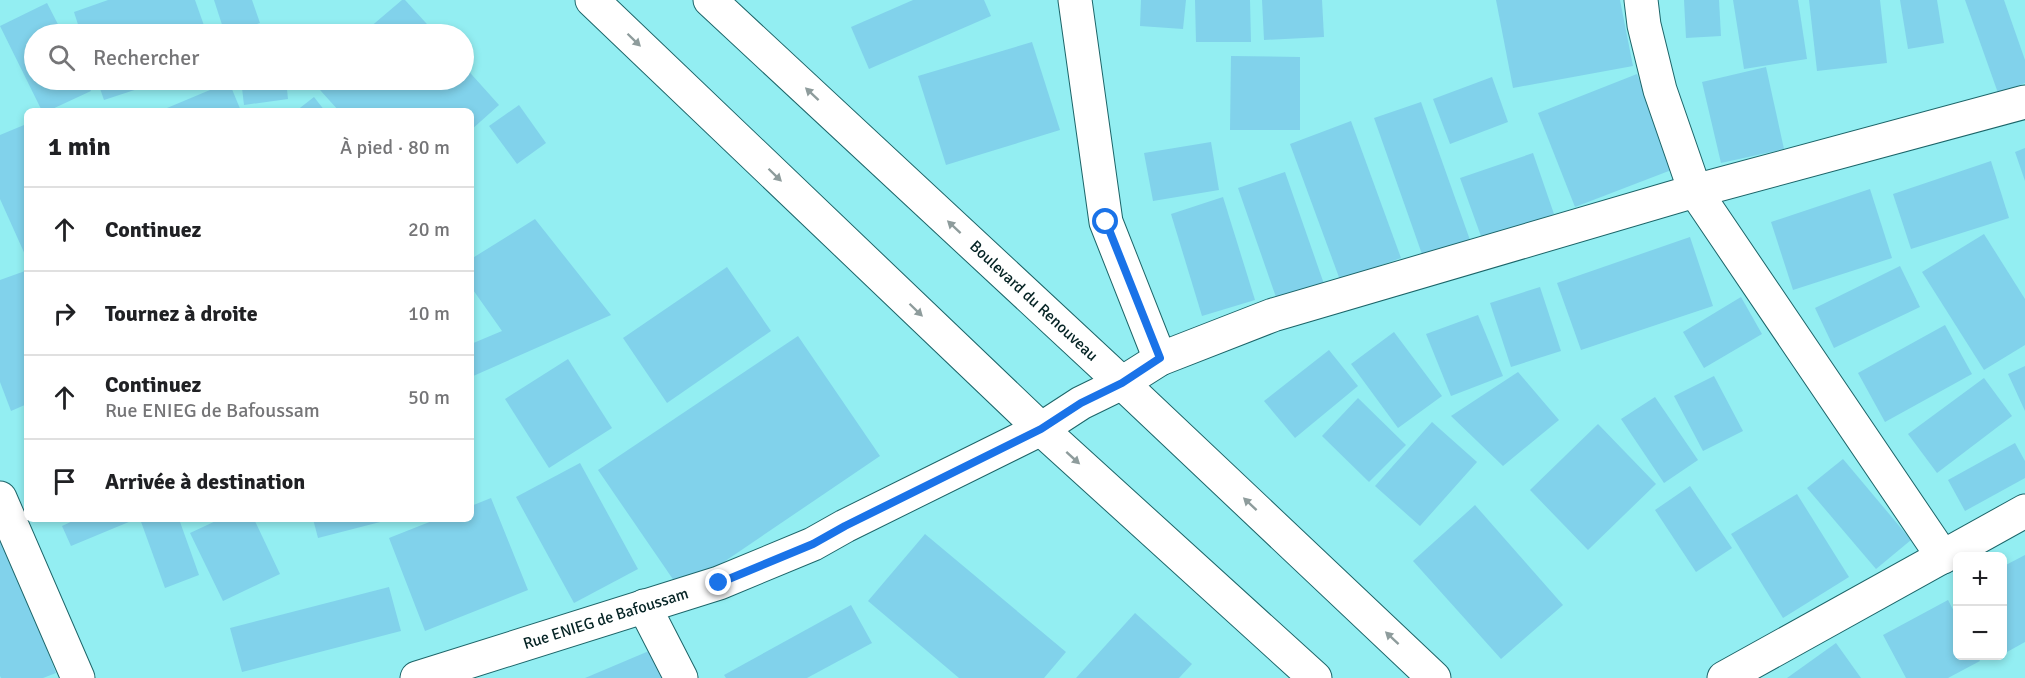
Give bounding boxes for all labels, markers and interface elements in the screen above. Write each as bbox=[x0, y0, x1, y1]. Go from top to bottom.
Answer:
search box bbox=[24, 24, 474, 90]
one-way arrow bbox=[627, 33, 641, 47]
icon: search bbox=[45, 41, 78, 74]
text: Rechercher bbox=[93, 44, 199, 71]
one-way arrow bbox=[804, 87, 819, 101]
text: 1 min bbox=[48, 131, 111, 163]
text: À pied · 80 m bbox=[340, 135, 450, 160]
one-way arrow bbox=[767, 168, 782, 181]
route start bbox=[1092, 208, 1118, 234]
icon: ahead bbox=[48, 213, 81, 246]
text: Continuez bbox=[105, 216, 201, 243]
text: 20 m bbox=[408, 217, 450, 242]
one-way arrow bbox=[947, 220, 962, 234]
street label: Boulevard du Renouveau bbox=[965, 236, 1102, 366]
icon: right bbox=[48, 297, 81, 330]
text: Tournez à droite bbox=[105, 300, 258, 327]
text: 10 m bbox=[408, 301, 450, 326]
one-way arrow bbox=[908, 303, 923, 316]
text: Continuez bbox=[105, 371, 201, 398]
icon: ahead bbox=[48, 381, 81, 414]
text: 50 m bbox=[408, 385, 450, 410]
text: Rue ENIEG de Bafoussam bbox=[105, 398, 320, 423]
one-way arrow bbox=[1065, 451, 1080, 464]
icon: arrive bbox=[48, 465, 81, 498]
text: Arrivée à destination bbox=[105, 468, 305, 495]
one-way arrow bbox=[1242, 497, 1257, 511]
map controls bbox=[1953, 552, 2007, 660]
button: + bbox=[1953, 552, 2007, 606]
route end bbox=[705, 569, 731, 595]
street label: Rue ENIEG de Bafoussam bbox=[521, 583, 691, 654]
button: − bbox=[1953, 606, 2007, 660]
one-way arrow bbox=[1384, 631, 1399, 645]

